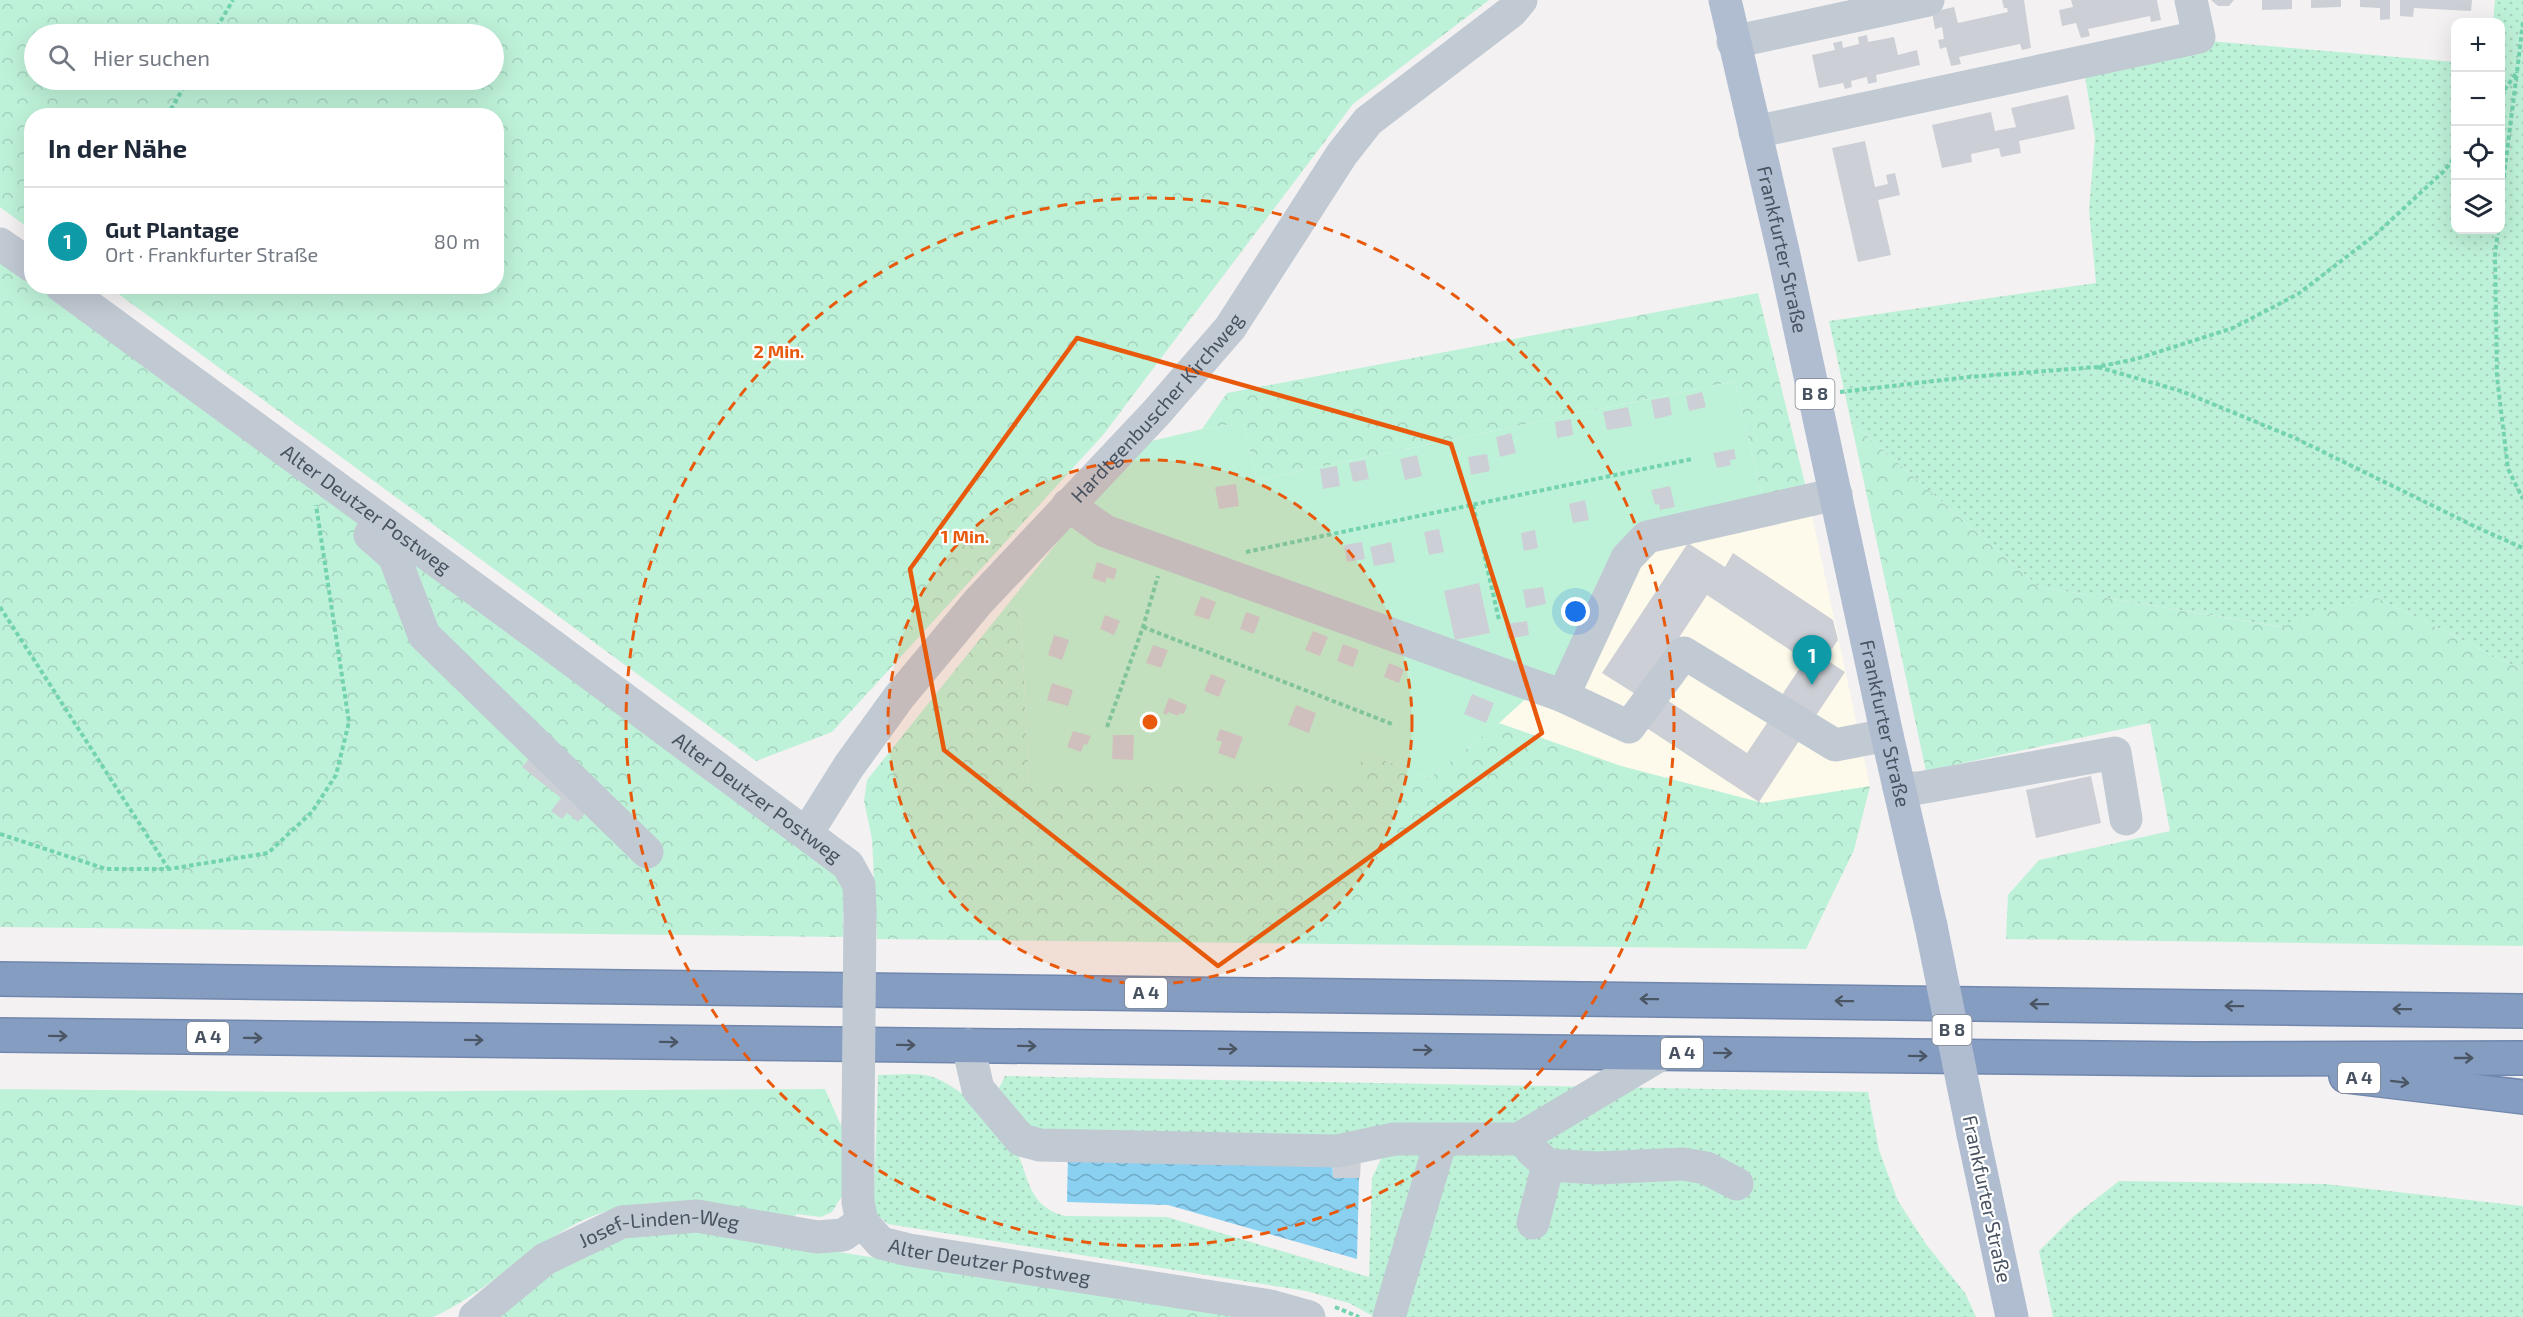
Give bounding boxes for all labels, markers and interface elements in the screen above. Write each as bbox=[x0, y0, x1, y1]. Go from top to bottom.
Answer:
map controls bbox=[2451, 18, 2505, 234]
button: + bbox=[2451, 18, 2505, 72]
search box bbox=[24, 24, 504, 90]
icon: search bbox=[45, 41, 78, 74]
text: Hier suchen bbox=[93, 44, 210, 70]
button: − bbox=[2451, 72, 2505, 126]
button: locate bbox=[2451, 126, 2505, 180]
text: In der Nähe bbox=[48, 132, 187, 163]
street label: Frankfurter Straße bbox=[1753, 163, 1813, 335]
button: layers bbox=[2451, 180, 2505, 234]
text: Gut Plantage bbox=[105, 216, 239, 242]
text: 1 bbox=[63, 229, 72, 253]
text: 80 m bbox=[434, 229, 480, 253]
text: Ort · Frankfurter Straße bbox=[105, 242, 318, 266]
street label: Hardtgenbuscher Kirchweg bbox=[1065, 308, 1247, 507]
text: 2 Min. bbox=[754, 340, 805, 362]
road number: B 8 bbox=[1796, 379, 1834, 409]
street label: Alter Deutzer Postweg bbox=[277, 439, 456, 578]
text: 1 Min. bbox=[941, 525, 989, 547]
your location bbox=[1561, 597, 1590, 626]
pin: 1 bbox=[1792, 636, 1832, 685]
street label: Frankfurter Straße bbox=[1856, 637, 1916, 809]
centre of rings bbox=[1140, 712, 1160, 732]
street label: Alter Deutzer Postweg bbox=[669, 726, 847, 867]
road number: A 4 bbox=[1125, 978, 1167, 1008]
one-way arrow bbox=[1640, 993, 1660, 1005]
one-way arrow bbox=[1835, 995, 1855, 1007]
one-way arrow bbox=[2030, 998, 2050, 1009]
one-way arrow bbox=[2225, 1000, 2245, 1012]
one-way arrow bbox=[2392, 1003, 2412, 1014]
road number: B 8 bbox=[1932, 1015, 1972, 1045]
road number: A 4 bbox=[187, 1022, 229, 1052]
one-way arrow bbox=[48, 1030, 68, 1042]
one-way arrow bbox=[243, 1032, 263, 1044]
one-way arrow bbox=[464, 1034, 484, 1046]
one-way arrow bbox=[659, 1036, 679, 1048]
road number: A 4 bbox=[1661, 1038, 1703, 1068]
one-way arrow bbox=[896, 1039, 916, 1050]
one-way arrow bbox=[1016, 1040, 1036, 1052]
one-way arrow bbox=[1217, 1043, 1237, 1054]
one-way arrow bbox=[1412, 1045, 1432, 1056]
one-way arrow bbox=[1712, 1048, 1732, 1059]
one-way arrow bbox=[1907, 1050, 1927, 1062]
one-way arrow bbox=[2453, 1052, 2473, 1064]
road number: A 4 bbox=[2338, 1063, 2380, 1093]
one-way arrow bbox=[2389, 1077, 2409, 1088]
street label: Frankfurter Straße bbox=[1959, 1113, 2017, 1285]
street label: Josef-Linden-Weg bbox=[574, 1203, 742, 1252]
street label: Alter Deutzer Postweg bbox=[886, 1232, 1092, 1289]

